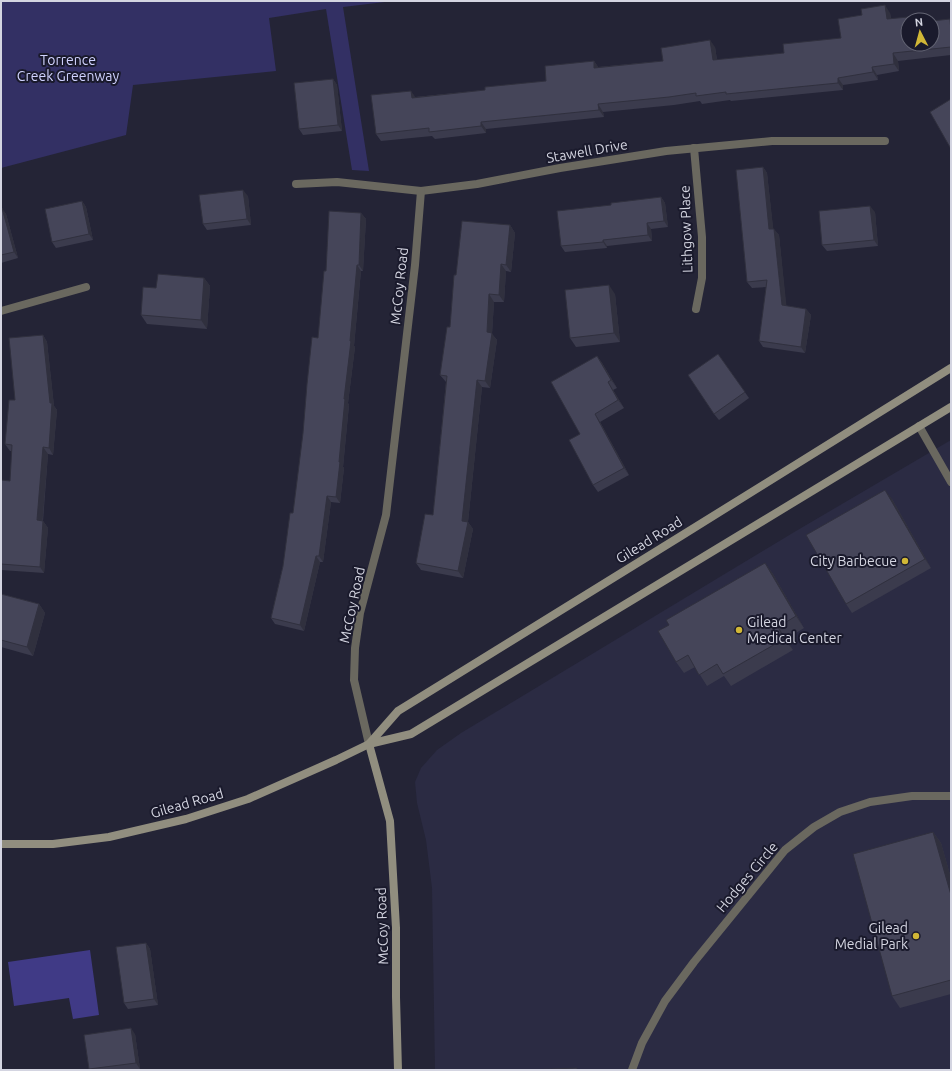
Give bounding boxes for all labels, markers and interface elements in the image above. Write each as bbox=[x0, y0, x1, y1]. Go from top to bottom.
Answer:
north arrow bbox=[900, 12, 940, 52]
text: N bbox=[914, 16, 924, 28]
park label: Torrence Creek Greenway bbox=[17, 52, 119, 84]
street label: Stawell Drive bbox=[545, 136, 629, 166]
street label: Lithgow Place bbox=[676, 185, 696, 273]
street label: McCoy Road bbox=[387, 247, 411, 325]
street label: Gilead Road bbox=[613, 513, 685, 567]
place label: City Barbecue bbox=[810, 553, 897, 569]
marker: City Barbecue bbox=[900, 556, 910, 566]
street label: McCoy Road bbox=[336, 565, 368, 645]
place label: Gilead Medical Center bbox=[747, 614, 843, 646]
marker: Gilead Medical Center bbox=[734, 625, 744, 635]
street label: Gilead Road bbox=[149, 785, 225, 821]
street label: Hodges Circle bbox=[713, 839, 781, 915]
street label: McCoy Road bbox=[373, 887, 391, 965]
place label: Gilead Medial Park bbox=[835, 920, 908, 952]
marker: Gilead Medial Park bbox=[911, 931, 921, 941]

